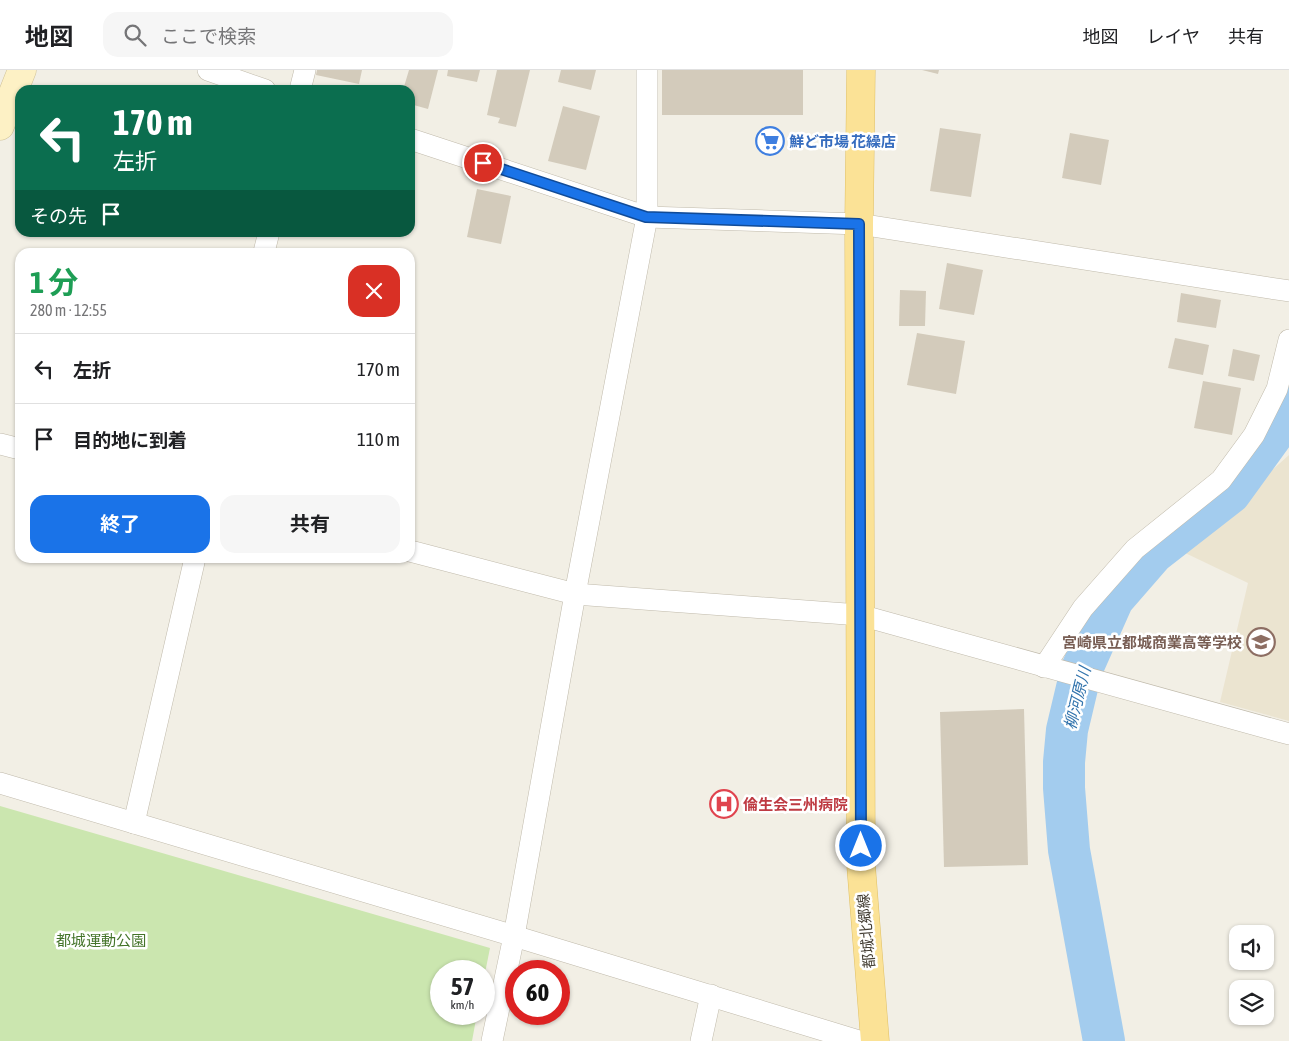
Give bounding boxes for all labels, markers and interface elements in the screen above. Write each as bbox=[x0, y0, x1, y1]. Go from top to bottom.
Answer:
search box bbox=[103, 12, 453, 57]
icon: search bbox=[121, 21, 149, 49]
text: 地図 bbox=[25, 23, 73, 50]
text: ここで検索 bbox=[161, 25, 256, 47]
text: 地図 bbox=[1083, 26, 1119, 47]
text: レイヤ bbox=[1147, 26, 1200, 47]
text: 共有 bbox=[1228, 26, 1264, 47]
text: 170 m bbox=[113, 102, 192, 142]
icon: left bbox=[30, 105, 95, 170]
supermarket icon: 鮮ど市場 花繰店 bbox=[755, 126, 785, 156]
place label: 鮮ど市場 花繰店 bbox=[789, 133, 896, 150]
pin bbox=[462, 142, 504, 184]
text: 左折 bbox=[113, 148, 157, 174]
icon: arrive bbox=[469, 149, 497, 177]
icon: arrive bbox=[97, 200, 125, 228]
text: その先 bbox=[30, 205, 87, 227]
text: 1 分 bbox=[30, 265, 78, 299]
button: close bbox=[348, 265, 400, 317]
text: 280 m · 12:55 bbox=[30, 301, 107, 319]
icon: left bbox=[30, 355, 58, 383]
text: 170 m bbox=[357, 358, 400, 380]
text: 左折 bbox=[73, 359, 111, 381]
icon: arrive bbox=[30, 425, 58, 453]
text: 110 m bbox=[357, 428, 400, 450]
text: 目的地に到着 bbox=[73, 429, 187, 451]
button: 終了 bbox=[30, 495, 210, 553]
button: 共有 bbox=[220, 495, 400, 553]
school or university icon: 宮崎県立都城商業高等学校 bbox=[1246, 627, 1276, 657]
place label: 宮崎県立都城商業高等学校 bbox=[1062, 634, 1242, 651]
water label: 柳河原川 bbox=[1061, 663, 1094, 731]
hospital icon: 倫生会三州病院 bbox=[709, 789, 739, 819]
place label: 倫生会三州病院 bbox=[743, 796, 848, 813]
position arrow bbox=[834, 819, 886, 871]
street label: 都城北郷線 bbox=[854, 893, 878, 969]
map controls bbox=[1229, 925, 1274, 1025]
button: sound bbox=[1229, 925, 1274, 970]
park label: 都城運動公園 bbox=[56, 932, 146, 949]
speed limit sign: 60 bbox=[505, 960, 570, 1025]
text: 57 bbox=[451, 972, 474, 1000]
button: layers bbox=[1229, 980, 1274, 1025]
text: km/h bbox=[451, 998, 474, 1012]

